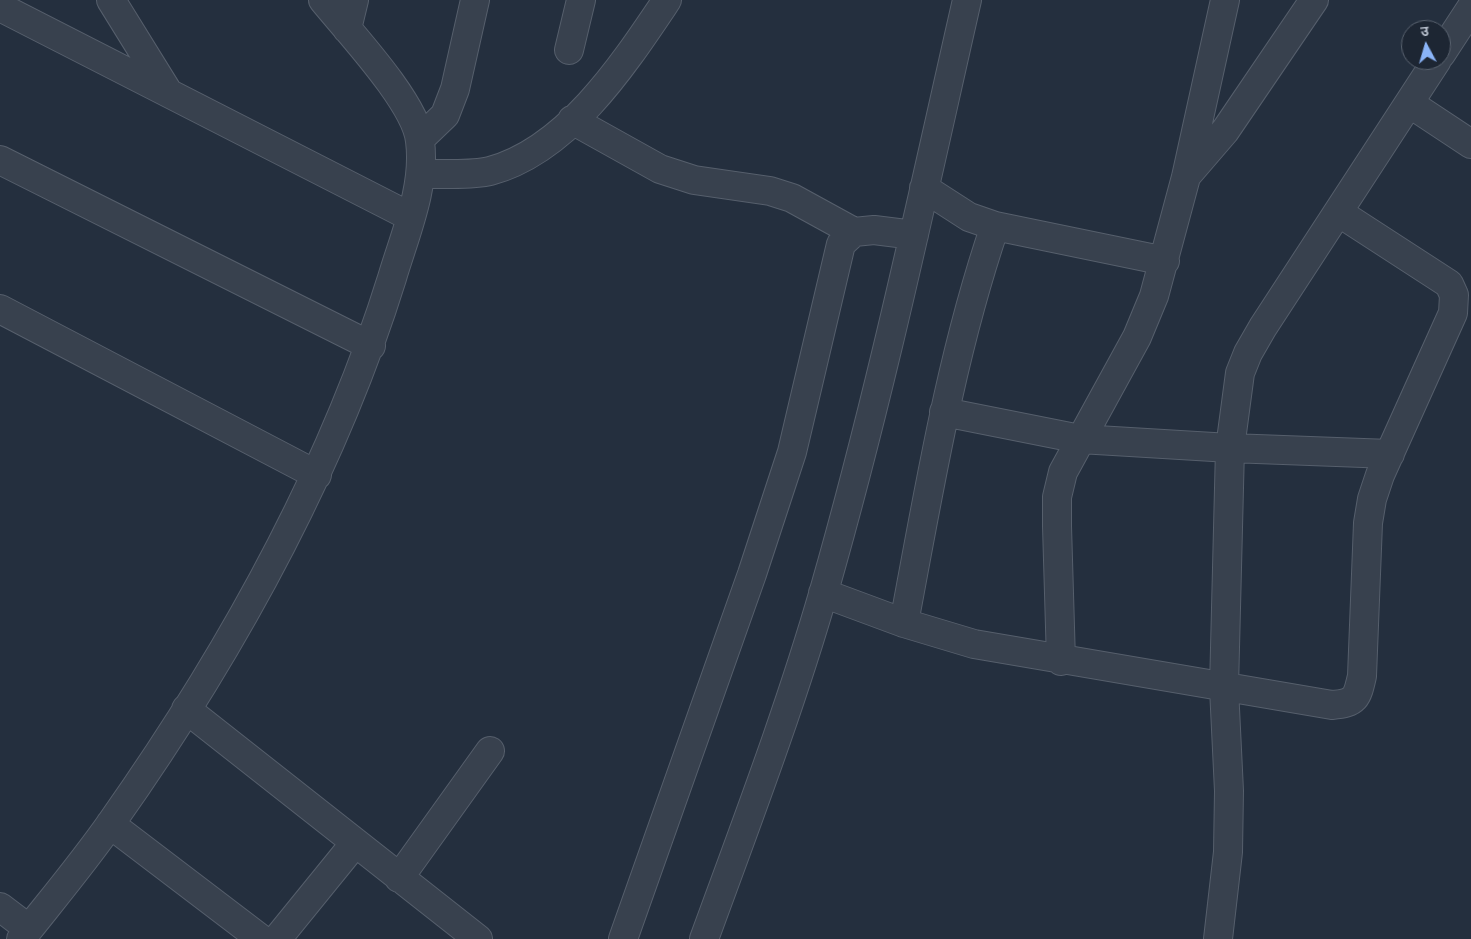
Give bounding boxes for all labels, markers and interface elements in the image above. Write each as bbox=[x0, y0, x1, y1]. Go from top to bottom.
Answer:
north arrow bbox=[1401, 20, 1451, 70]
text: उ bbox=[1420, 22, 1430, 40]

